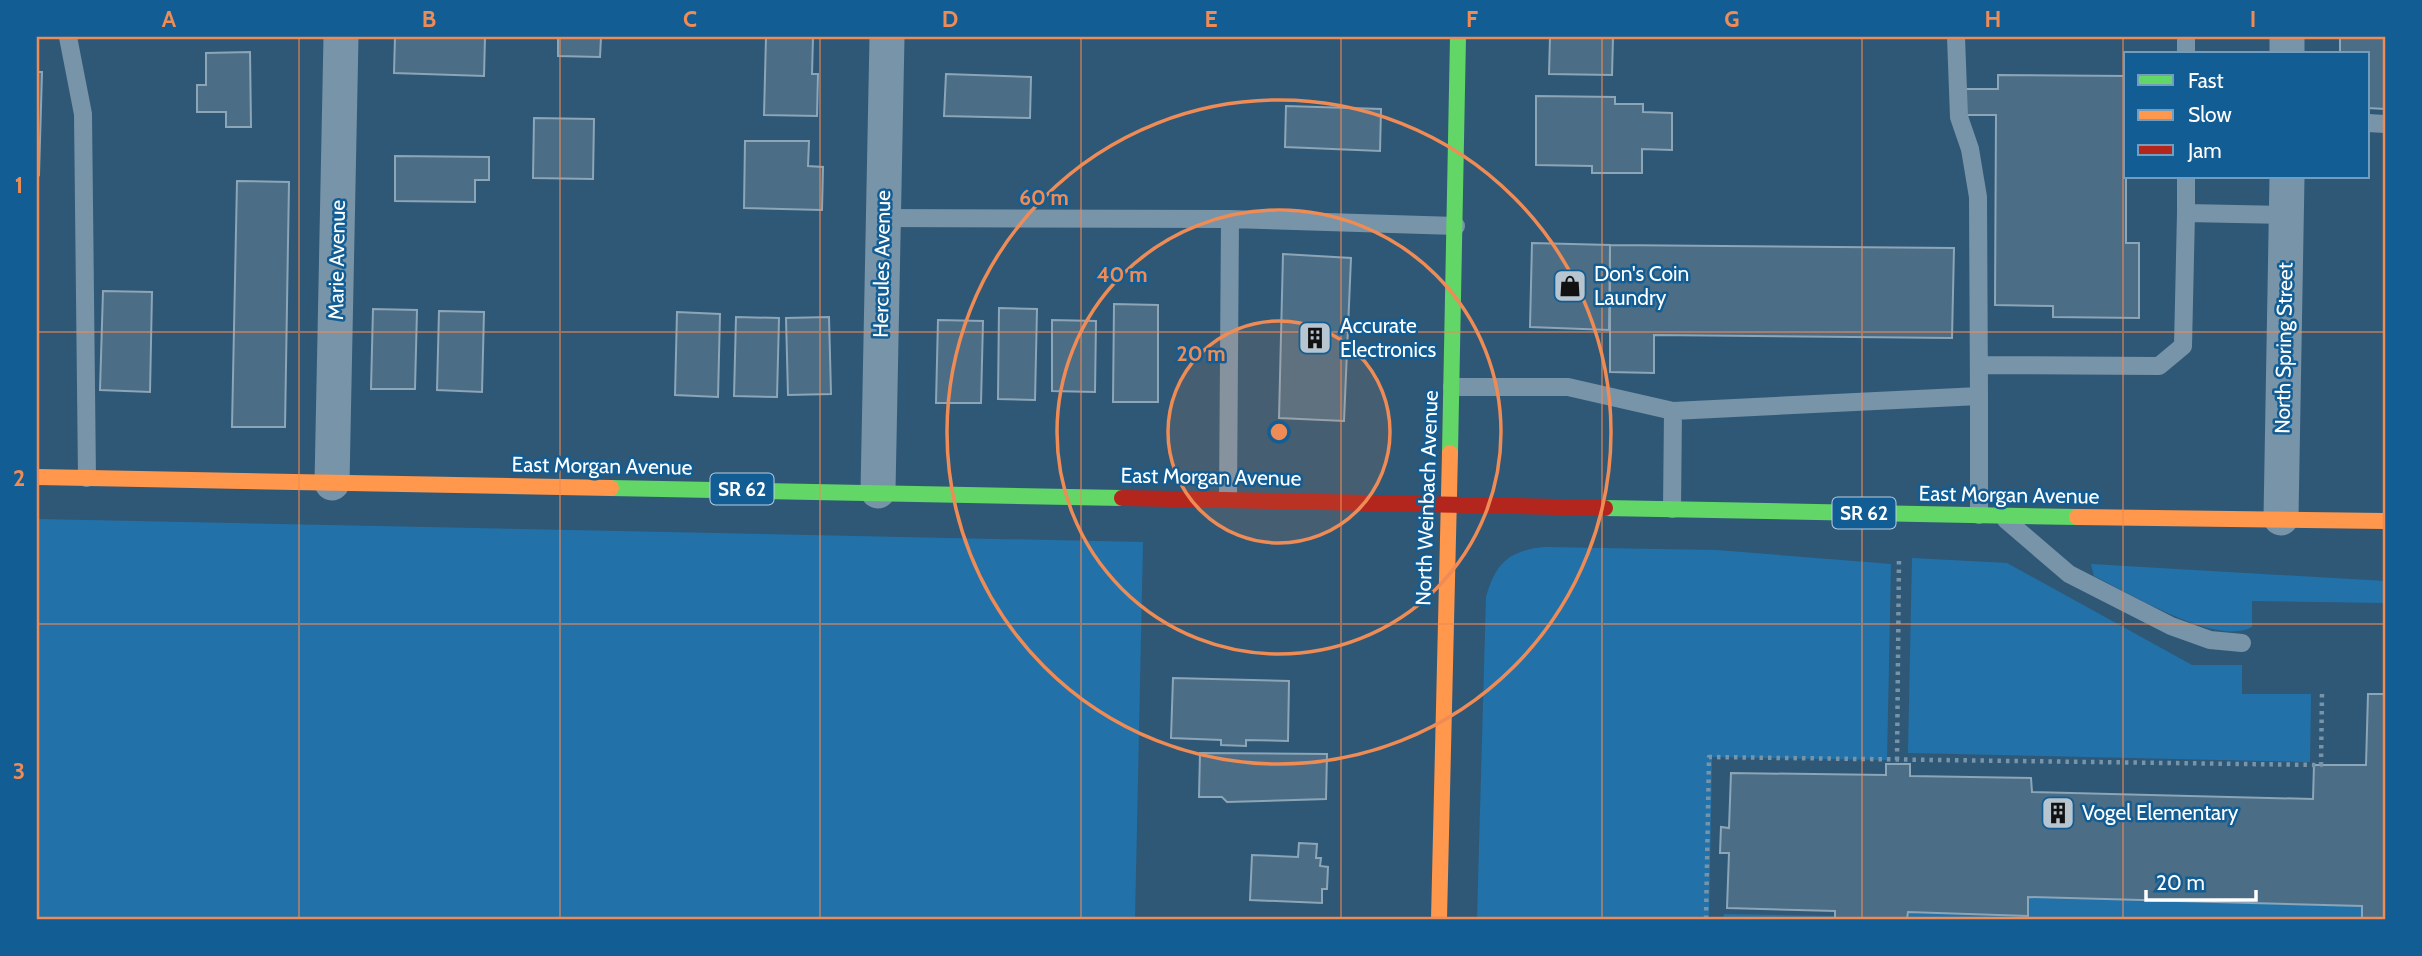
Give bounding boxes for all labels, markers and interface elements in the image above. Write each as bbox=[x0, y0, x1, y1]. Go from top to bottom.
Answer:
text: A bbox=[162, 5, 177, 33]
text: B bbox=[422, 5, 436, 33]
text: C bbox=[683, 5, 697, 33]
text: D bbox=[942, 5, 958, 33]
text: E bbox=[1204, 5, 1218, 33]
text: F bbox=[1466, 5, 1478, 33]
text: G bbox=[1724, 5, 1740, 33]
text: H bbox=[1985, 5, 2001, 33]
text: I bbox=[2250, 5, 2256, 33]
legend bbox=[2124, 52, 2370, 178]
text: Fast bbox=[2188, 68, 2224, 93]
text: Slow bbox=[2188, 102, 2232, 127]
text: Jam bbox=[2187, 138, 2222, 163]
text: 1 bbox=[15, 171, 23, 199]
text: 60 m bbox=[1019, 185, 1069, 210]
street label: Hercules Avenue bbox=[868, 190, 895, 338]
street label: Marie Avenue bbox=[323, 199, 350, 320]
place label: Don's Coin Laundry bbox=[1594, 261, 1689, 310]
text: 40 m bbox=[1097, 262, 1147, 287]
street label: North Spring Street bbox=[2270, 262, 2297, 434]
shop icon: Don's Coin Laundry bbox=[1551, 267, 1589, 305]
place label: Accurate Electronics bbox=[1340, 313, 1436, 362]
building icon: Accurate Electronics bbox=[1296, 319, 1334, 357]
text: 20 m bbox=[1177, 341, 1225, 366]
street label: North Weinbach Avenue bbox=[1410, 389, 1443, 606]
centre of rings bbox=[1267, 420, 1291, 444]
street label: East Morgan Avenue bbox=[511, 451, 693, 480]
street label: East Morgan Avenue bbox=[1120, 462, 1302, 491]
text: 2 bbox=[13, 464, 25, 492]
road number: SR 62 bbox=[710, 474, 774, 504]
street label: East Morgan Avenue bbox=[1918, 480, 2100, 509]
road number: SR 62 bbox=[1832, 498, 1896, 528]
text: 3 bbox=[13, 757, 25, 785]
building icon: Vogel Elementary bbox=[2039, 794, 2077, 832]
place label: Vogel Elementary bbox=[2082, 800, 2239, 825]
scale bar bbox=[2146, 858, 2256, 902]
text: 20 m bbox=[2156, 870, 2205, 895]

